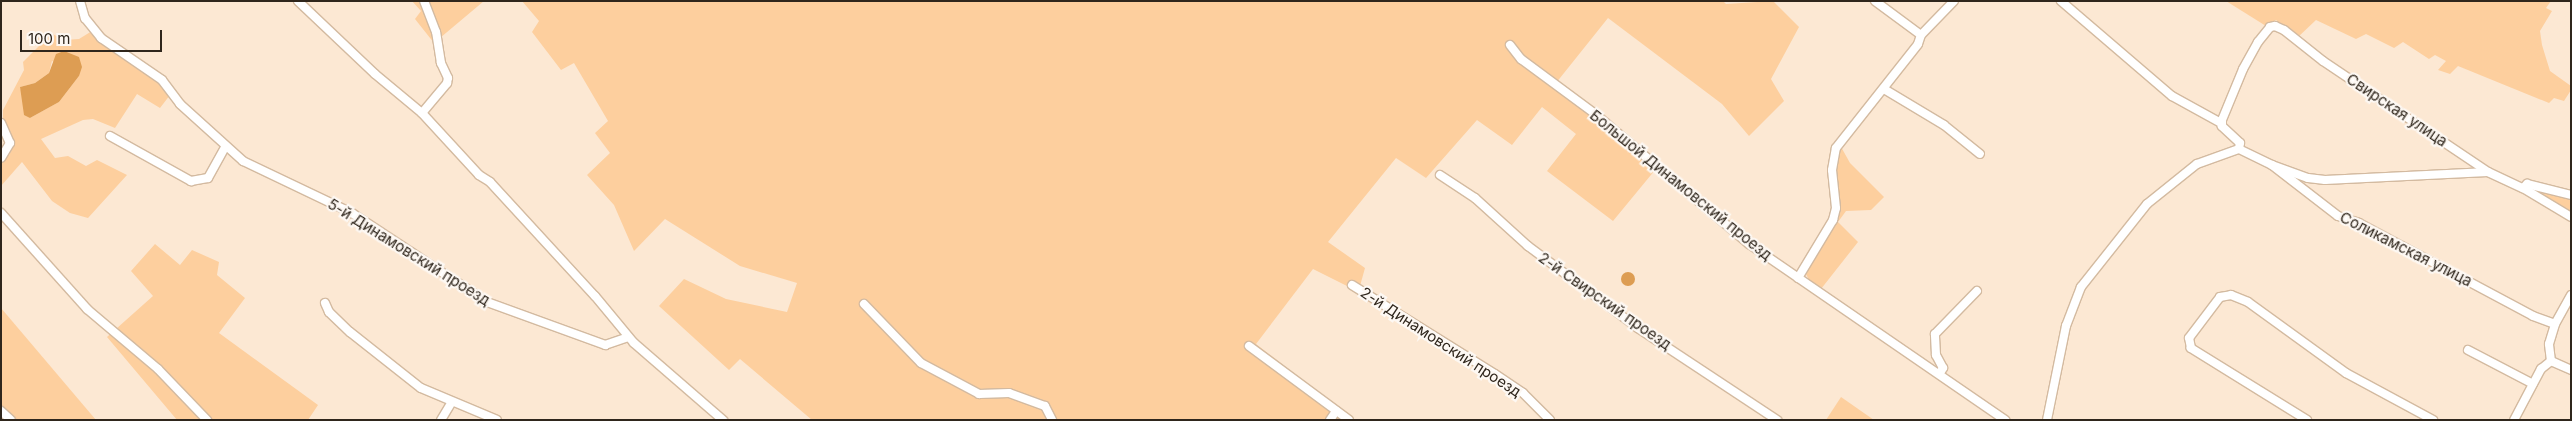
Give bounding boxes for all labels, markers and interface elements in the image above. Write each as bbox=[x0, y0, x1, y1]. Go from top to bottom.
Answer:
scale bar bbox=[22, 20, 165, 52]
text: 100 m bbox=[28, 29, 70, 48]
street label: Свирская улица bbox=[2343, 70, 2451, 150]
street label: Большой Динамовский проезд bbox=[1586, 106, 1776, 264]
street label: 5-й Динамовский проезд bbox=[325, 195, 493, 309]
street label: Соликамская улица bbox=[2337, 208, 2475, 290]
street label: 2-й Свирский проезд bbox=[1535, 248, 1675, 354]
street label: 2-й Динамовский проезд bbox=[1357, 283, 1525, 401]

